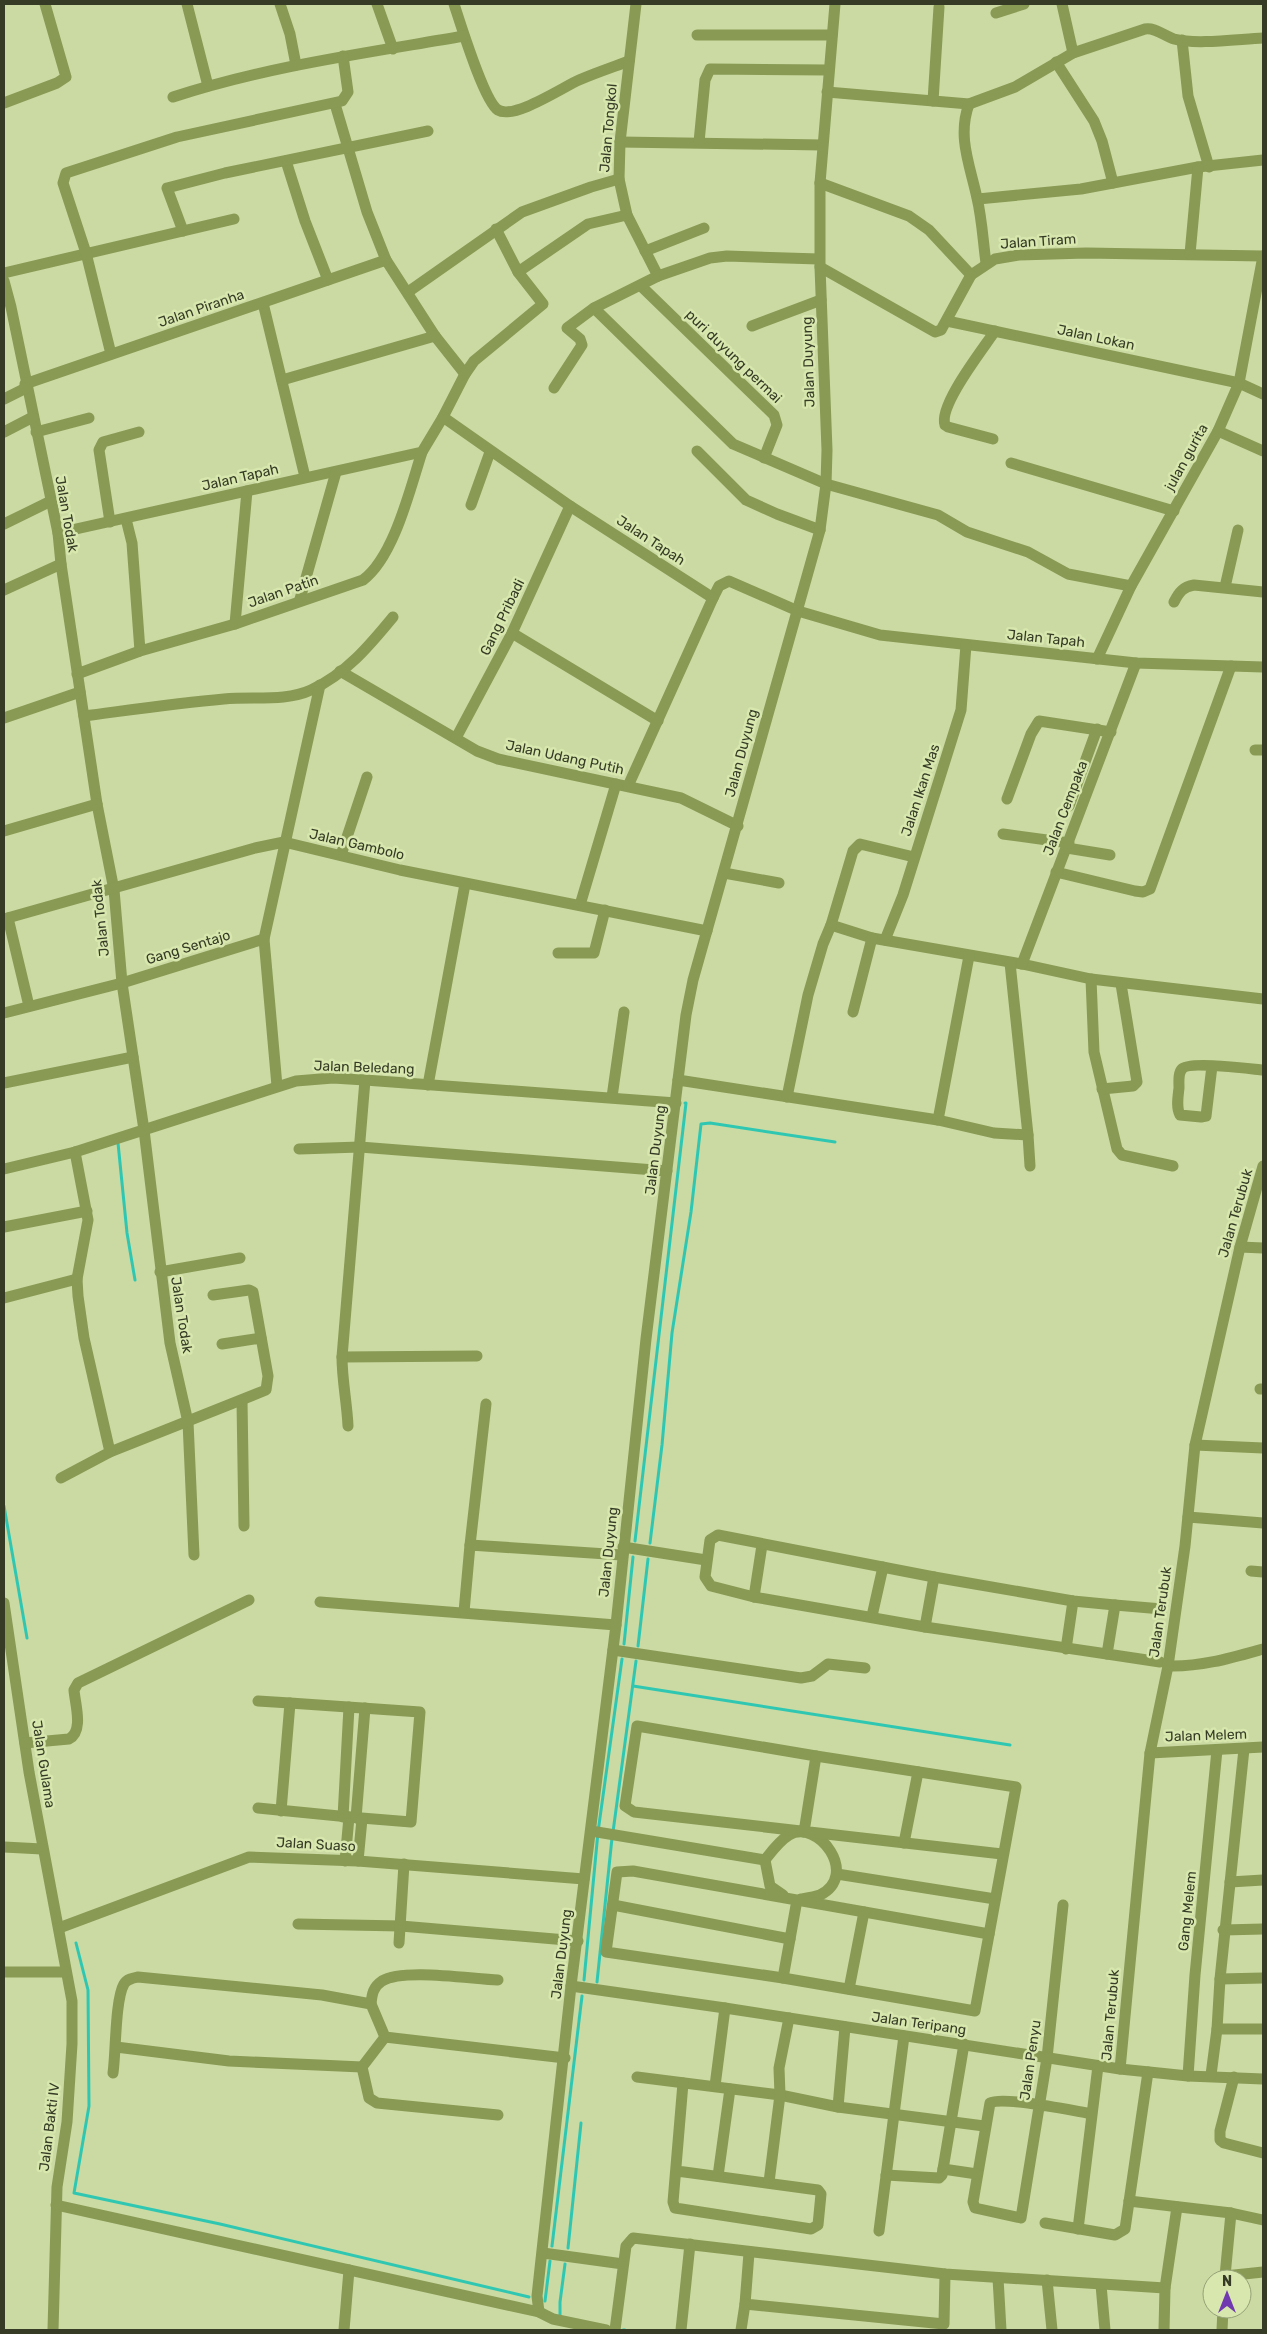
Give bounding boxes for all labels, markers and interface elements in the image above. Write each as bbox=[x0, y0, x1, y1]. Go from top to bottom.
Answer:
street label: Jalan Tongkol bbox=[596, 83, 621, 173]
street label: Jalan Tiram bbox=[999, 230, 1077, 253]
street label: Jalan Piranha bbox=[156, 286, 246, 331]
street label: puri duyung permai bbox=[682, 306, 785, 407]
street label: Jalan Duyung bbox=[798, 316, 819, 408]
street label: Jalan Lokan bbox=[1056, 321, 1136, 354]
street label: julan gurita bbox=[1161, 421, 1212, 494]
street label: Jalan Tapah bbox=[200, 460, 280, 495]
street label: Jalan Todak bbox=[51, 475, 82, 554]
street label: Jalan Tapah bbox=[613, 512, 688, 569]
street label: Jalan Patin bbox=[246, 571, 321, 611]
street label: Gang Pribadi bbox=[477, 576, 528, 658]
street label: Jalan Tapah bbox=[1006, 626, 1086, 651]
street label: Jalan Duyung bbox=[722, 707, 761, 799]
street label: Jalan Udang Putih bbox=[504, 737, 626, 778]
street label: Jalan Ikan Mas bbox=[898, 742, 943, 838]
street label: Jalan Cempaka bbox=[1040, 758, 1091, 858]
street label: Jalan Gambolo bbox=[308, 825, 406, 864]
street label: Jalan Todak bbox=[88, 878, 113, 957]
street label: Gang Sentajo bbox=[144, 927, 232, 968]
street label: Jalan Beledang bbox=[313, 1057, 415, 1078]
street label: Jalan Duyung bbox=[642, 1104, 669, 1196]
street label: Jalan Terubuk bbox=[1215, 1166, 1256, 1259]
street label: Jalan Todak bbox=[167, 1276, 196, 1355]
street label: Jalan Duyung bbox=[595, 1506, 622, 1598]
street label: Jalan Terubuk bbox=[1146, 1565, 1175, 1659]
street label: Jalan Gulama bbox=[28, 1719, 59, 1809]
street label: Jalan Melem bbox=[1165, 1726, 1247, 1745]
street label: Jalan Suaso bbox=[276, 1834, 356, 1855]
street label: Gang Melem bbox=[1175, 1870, 1200, 1952]
street label: Jalan Duyung bbox=[548, 1908, 575, 2000]
street label: Jalan Terubuk bbox=[1098, 1968, 1123, 2061]
street label: Jalan Teripang bbox=[870, 2008, 967, 2039]
street label: Jalan Penyu bbox=[1016, 2019, 1045, 2101]
street label: Jalan Bakti IV bbox=[36, 2082, 63, 2172]
north arrow bbox=[1202, 2269, 1252, 2319]
text: N bbox=[1222, 2273, 1232, 2290]

